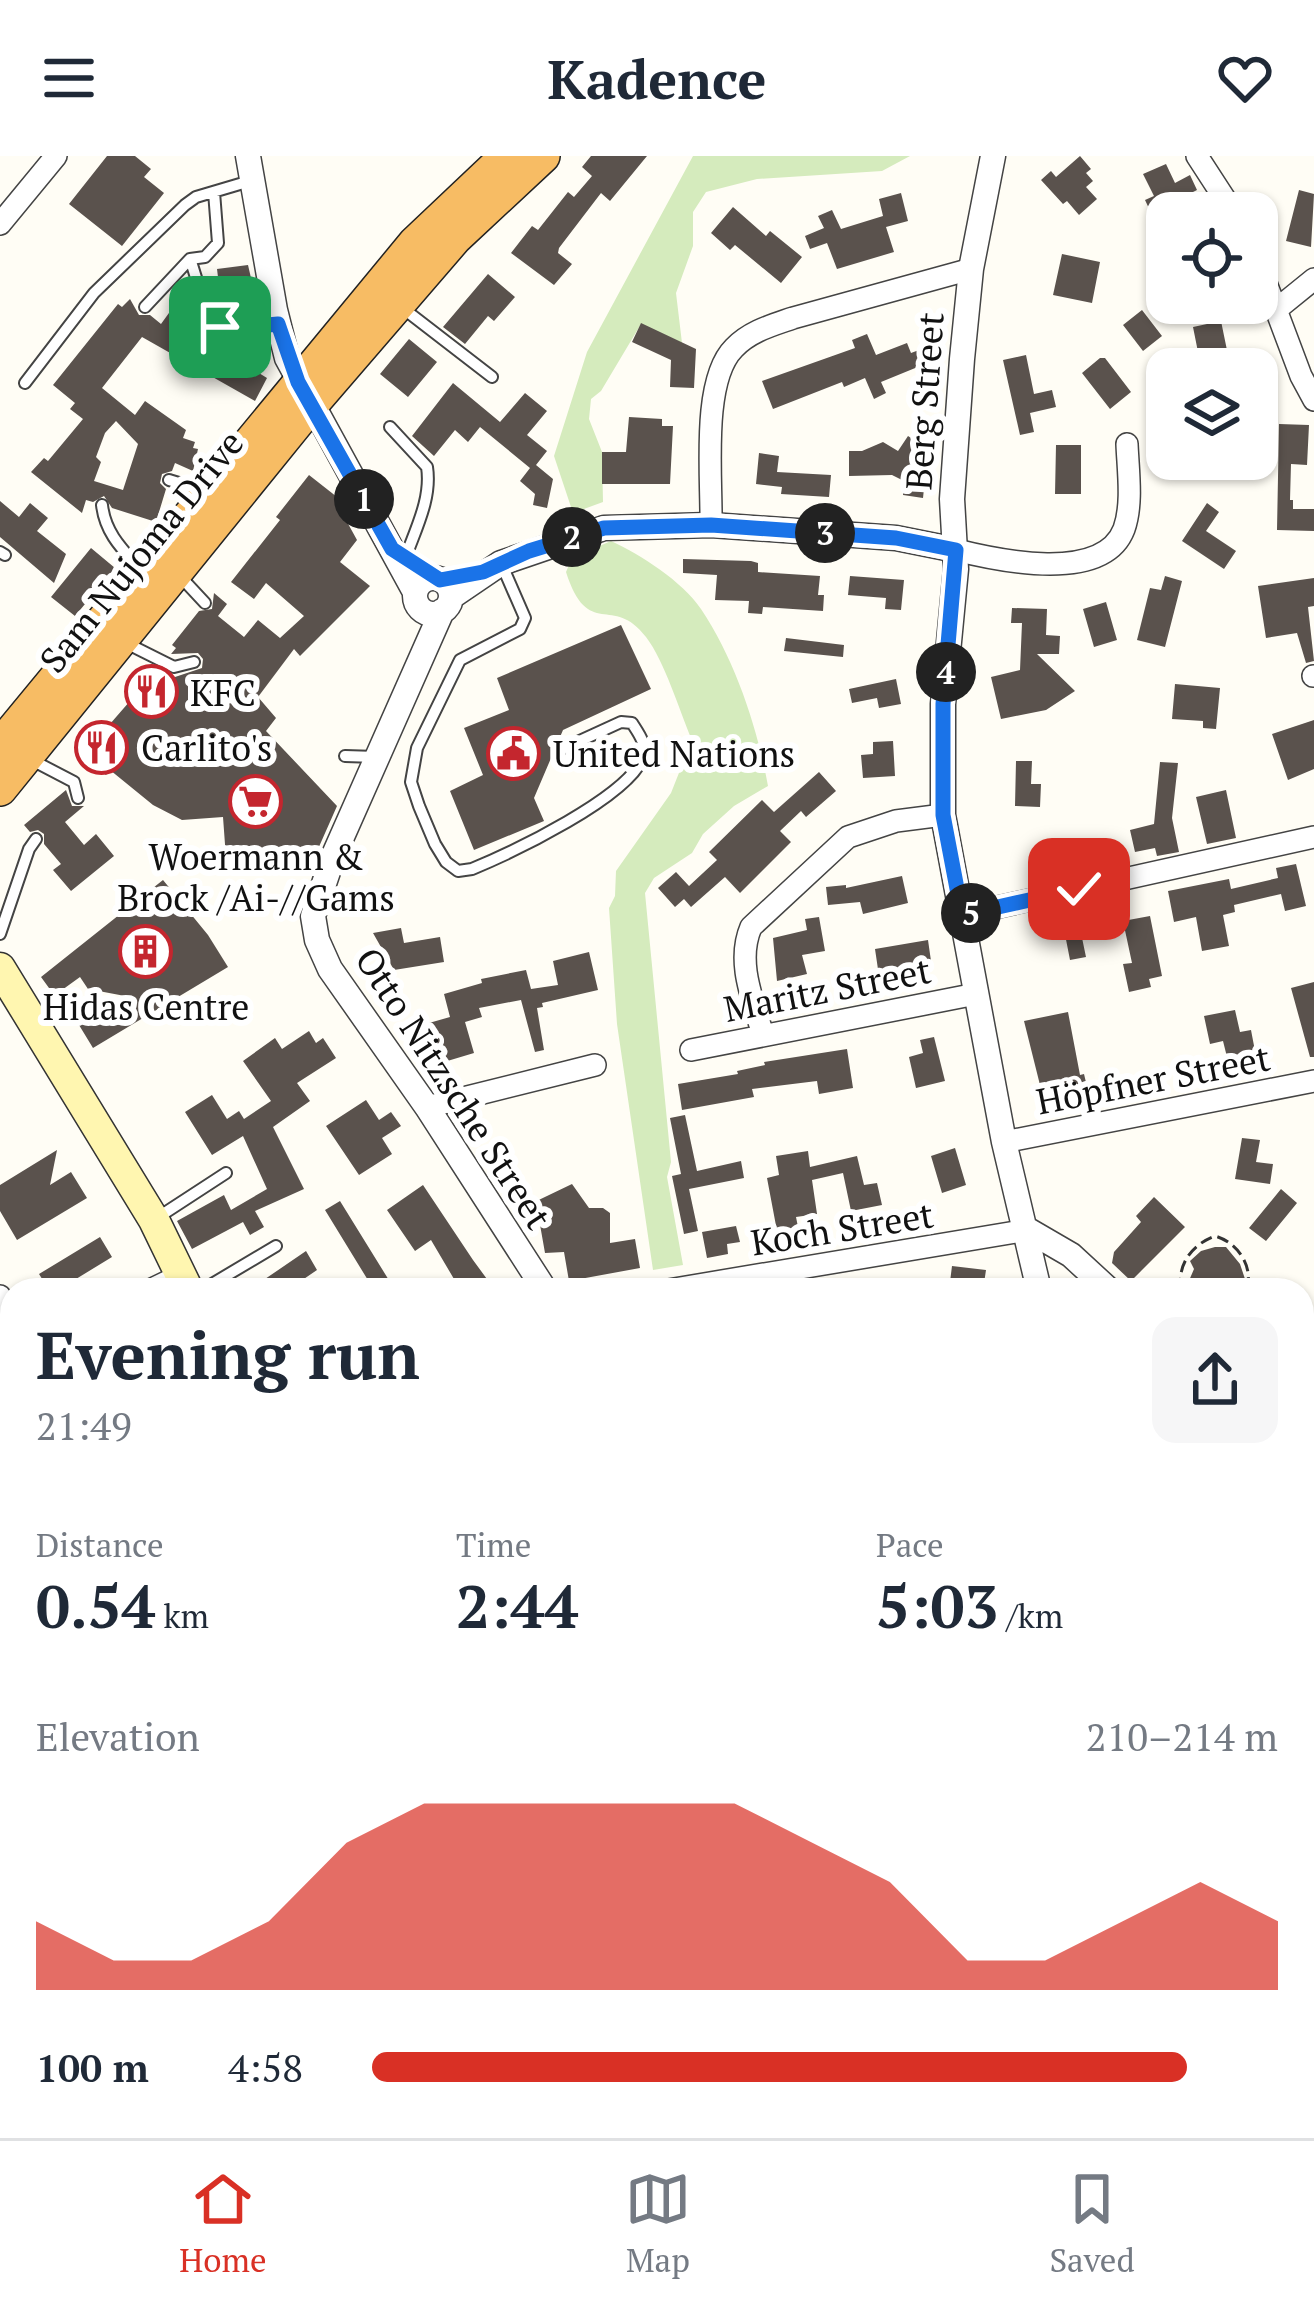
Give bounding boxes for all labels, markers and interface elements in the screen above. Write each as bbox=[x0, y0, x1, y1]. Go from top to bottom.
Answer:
text: Kadence bbox=[548, 43, 766, 114]
icon: menu bbox=[36, 45, 102, 111]
icon: heart bbox=[1212, 45, 1278, 111]
map controls bbox=[1146, 192, 1278, 480]
button: locate bbox=[1146, 192, 1278, 324]
pin bbox=[169, 276, 271, 378]
icon: arrive bbox=[187, 294, 253, 360]
street label: Berg Street bbox=[894, 311, 954, 491]
button: layers bbox=[1146, 348, 1278, 480]
street label: Sam Nujoma Drive bbox=[29, 420, 253, 682]
pin: 1 bbox=[334, 469, 394, 529]
text: 1 bbox=[355, 477, 373, 520]
pin: 3 bbox=[795, 503, 855, 563]
pin: 2 bbox=[542, 507, 602, 567]
text: 3 bbox=[816, 511, 834, 554]
text: 2 bbox=[563, 515, 581, 558]
pin: 4 bbox=[916, 642, 976, 702]
text: 4 bbox=[937, 650, 955, 693]
restaurant icon: KFC bbox=[123, 664, 179, 720]
place label: KFC bbox=[190, 669, 256, 716]
restaurant icon: Carlito's bbox=[74, 719, 130, 775]
place label: Carlito's bbox=[141, 724, 272, 771]
public building icon: United Nations bbox=[486, 725, 542, 781]
place label: United Nations bbox=[553, 730, 795, 777]
supermarket icon: Woermann & Brock /Ai-//Gams bbox=[228, 773, 284, 829]
place label: Woermann & Brock /Ai-//Gams bbox=[117, 833, 395, 921]
pin bbox=[1028, 838, 1130, 940]
icon: check bbox=[1046, 856, 1112, 922]
pin: 5 bbox=[941, 883, 1001, 943]
text: 5 bbox=[962, 891, 980, 934]
building icon: Hidas Centre bbox=[118, 923, 174, 979]
street label: Otto Nitzsche Street bbox=[345, 938, 563, 1238]
street label: Maritz Street bbox=[720, 946, 934, 1032]
place label: Hidas Centre bbox=[43, 983, 249, 1030]
street label: Höpfner Street bbox=[1032, 1033, 1274, 1125]
street label: Koch Street bbox=[747, 1190, 937, 1266]
text: Evening run bbox=[36, 1310, 420, 1398]
button: share bbox=[1152, 1317, 1278, 1443]
text: 21:49 bbox=[36, 1399, 132, 1451]
text: Distance bbox=[36, 1523, 163, 1566]
text: Time bbox=[456, 1523, 531, 1566]
text: Pace bbox=[876, 1523, 944, 1566]
text: 0.54 bbox=[36, 1566, 155, 1645]
text: 2:44 bbox=[456, 1566, 578, 1645]
text: 5:03 bbox=[876, 1566, 998, 1645]
text: km bbox=[155, 1594, 209, 1637]
text: /km bbox=[998, 1594, 1063, 1637]
text: Elevation bbox=[36, 1710, 200, 1762]
text: 210–214 m bbox=[1086, 1710, 1278, 1762]
text: 100 m bbox=[36, 2041, 149, 2093]
text: 4:58 bbox=[228, 2041, 303, 2093]
tab: Home bbox=[179, 2166, 267, 2281]
tab: Map bbox=[625, 2166, 691, 2281]
tab: Saved bbox=[1049, 2166, 1135, 2281]

